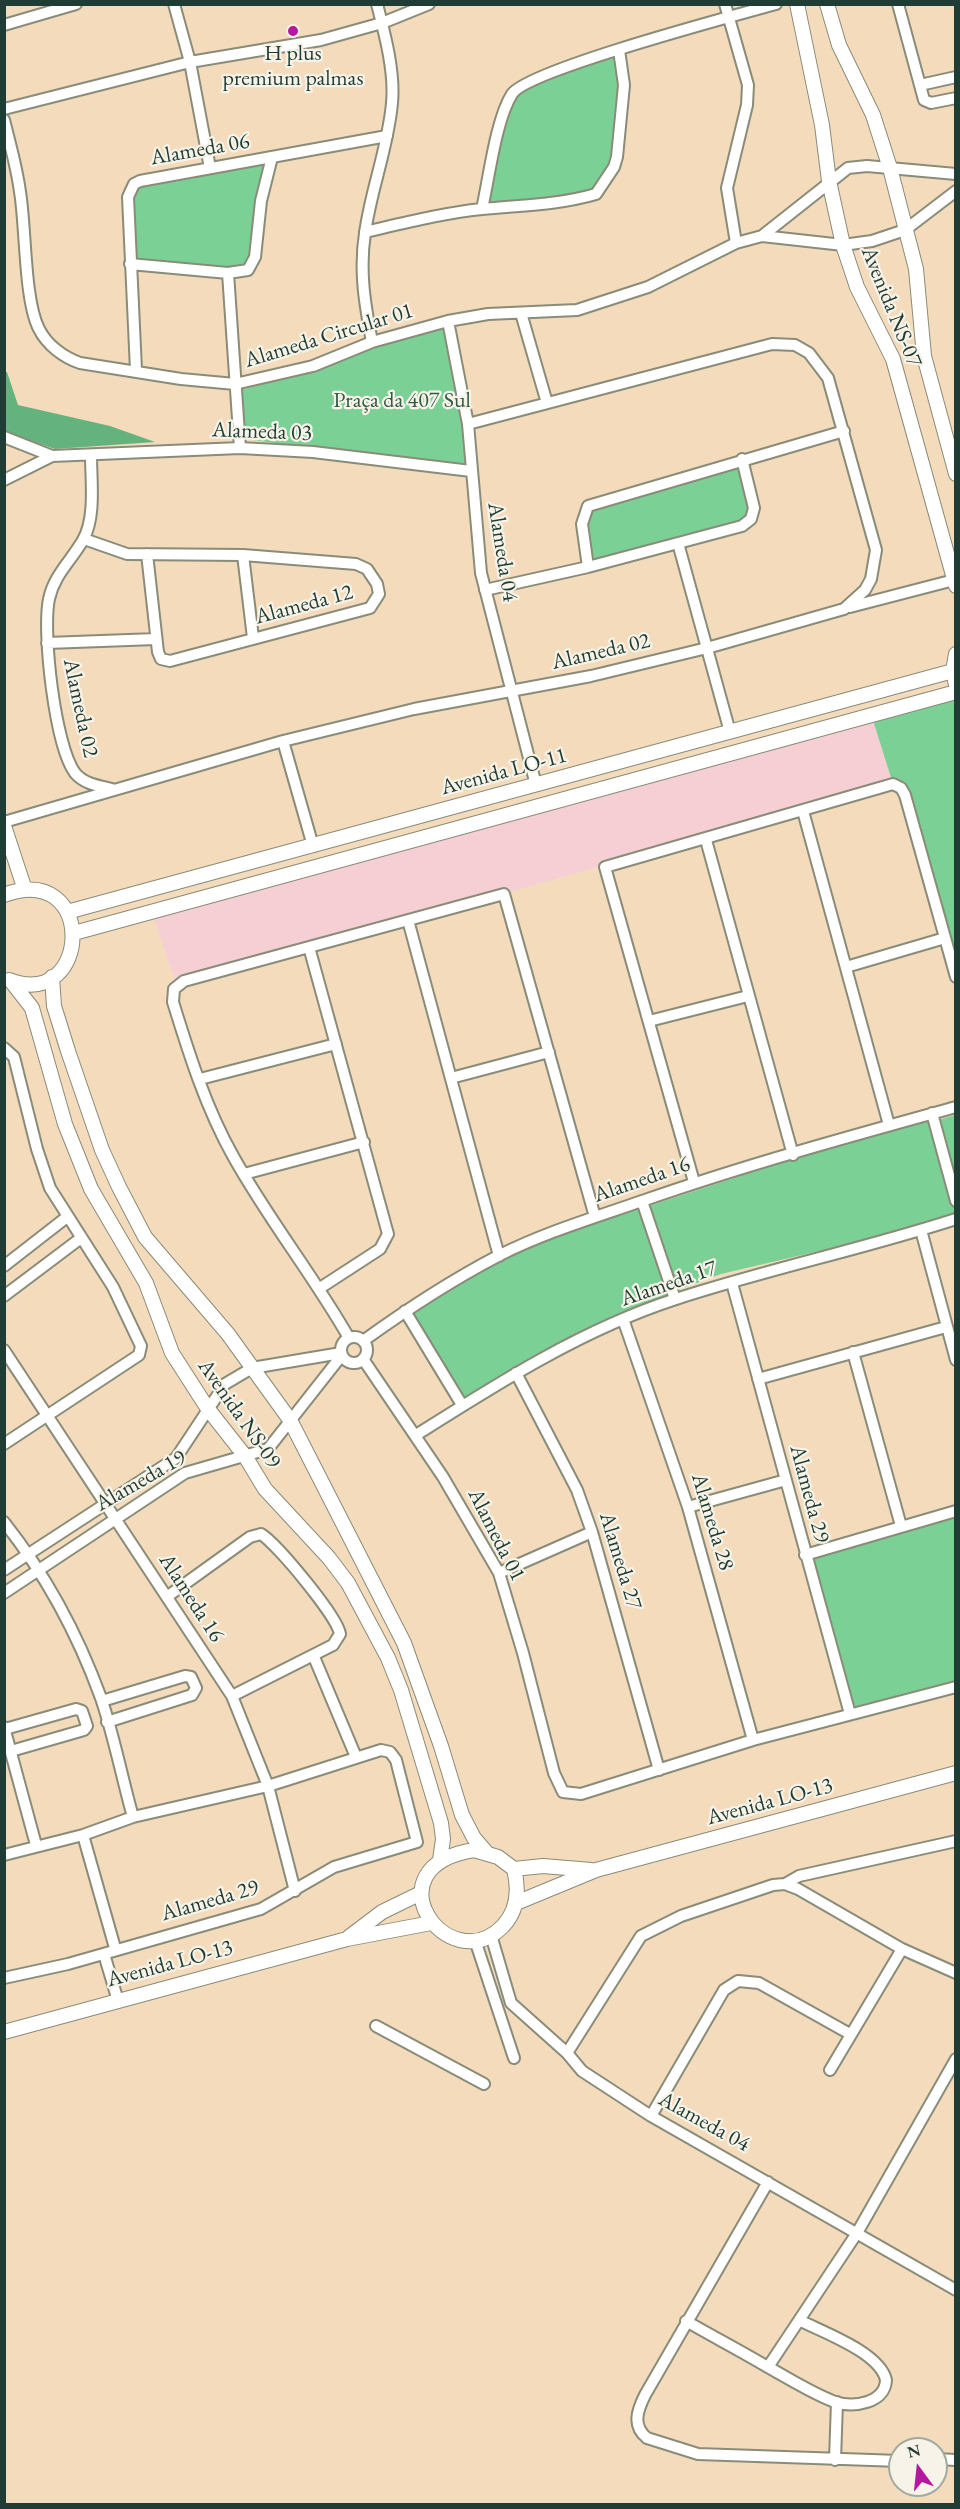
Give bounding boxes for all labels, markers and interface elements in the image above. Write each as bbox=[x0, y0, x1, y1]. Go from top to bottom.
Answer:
marker: H plus premium palmas bbox=[286, 24, 300, 38]
place label: H plus premium palmas bbox=[223, 41, 363, 92]
street label: Alameda 06 bbox=[148, 128, 252, 172]
street label: Avenida NS-07 bbox=[855, 243, 927, 371]
street label: Alameda Circular 01 bbox=[242, 298, 416, 374]
park label: Praça da 407 Sul bbox=[333, 388, 471, 414]
street label: Alameda 03 bbox=[211, 417, 313, 447]
street label: Alameda 04 bbox=[481, 500, 523, 604]
street label: Alameda 12 bbox=[252, 579, 356, 631]
street label: Alameda 02 bbox=[549, 628, 653, 676]
street label: Alameda 02 bbox=[57, 656, 103, 760]
street label: Avenida LO-11 bbox=[438, 742, 570, 802]
street label: Alameda 16 bbox=[590, 1151, 694, 1209]
street label: Alameda 17 bbox=[617, 1255, 721, 1313]
street label: Avenida NS-09 bbox=[192, 1354, 286, 1474]
street label: Alameda 29 bbox=[783, 1442, 835, 1546]
street label: Alameda 19 bbox=[91, 1445, 191, 1517]
street label: Alameda 28 bbox=[685, 1470, 739, 1574]
street label: Alameda 01 bbox=[461, 1484, 531, 1586]
street label: Alameda 27 bbox=[593, 1509, 647, 1613]
street label: Alameda 16 bbox=[153, 1549, 229, 1647]
street label: Avenida LO-13 bbox=[704, 1772, 836, 1832]
street label: Alameda 29 bbox=[158, 1875, 262, 1927]
street label: Avenida LO-13 bbox=[104, 1934, 236, 1994]
street label: Alameda 04 bbox=[654, 2086, 754, 2158]
north arrow bbox=[888, 2437, 948, 2497]
text: N bbox=[905, 2439, 923, 2463]

